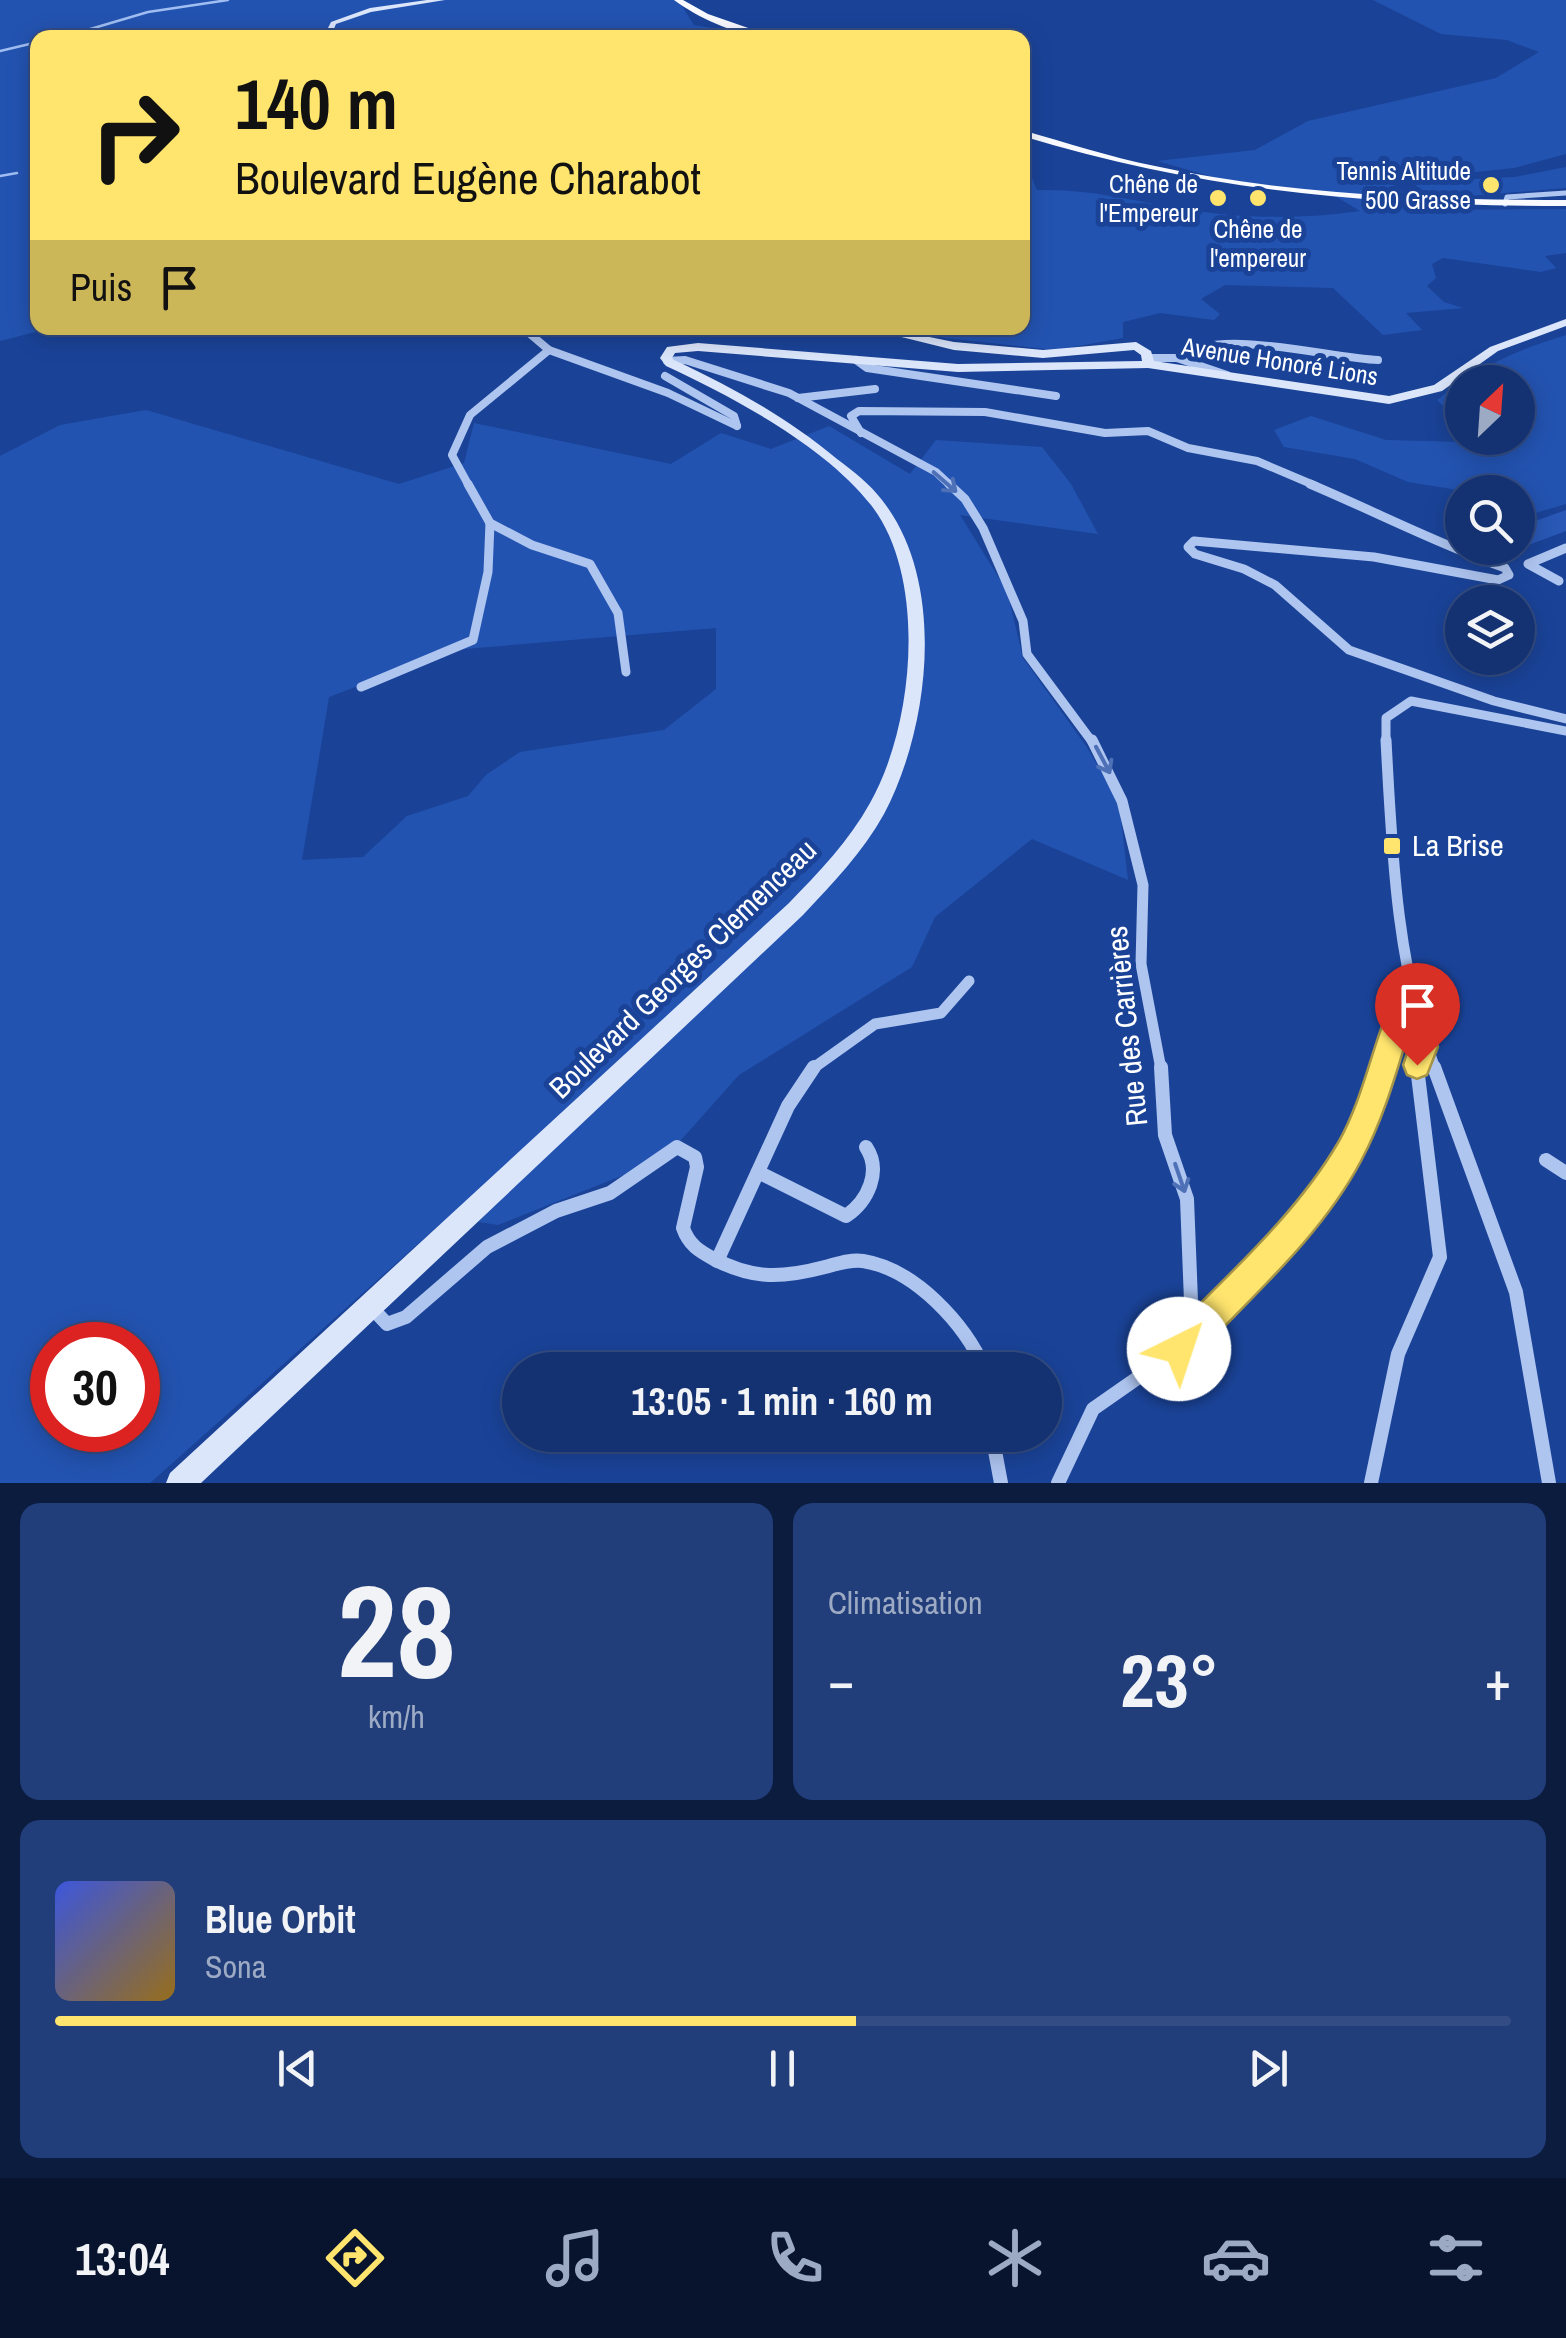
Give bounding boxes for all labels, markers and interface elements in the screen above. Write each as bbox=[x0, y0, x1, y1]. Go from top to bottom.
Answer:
text: 140 m bbox=[235, 57, 398, 151]
icon: right bbox=[70, 70, 200, 200]
text: Boulevard Eugène Charabot bbox=[235, 147, 701, 208]
place label: Tennis Altitude 500 Grasse bbox=[1336, 154, 1471, 217]
place label: Chêne de l'Empereur bbox=[1100, 167, 1198, 230]
marker: Tennis Altitude 500 Grasse bbox=[1480, 174, 1502, 196]
marker: Chêne de l'Empereur bbox=[1207, 187, 1229, 209]
marker: Chêne de l'empereur bbox=[1247, 187, 1269, 209]
place label: Chêne de l'empereur bbox=[1210, 212, 1306, 275]
icon: arrive bbox=[152, 260, 207, 315]
text: Puis bbox=[70, 262, 132, 313]
street label: Avenue Honoré Lions bbox=[1179, 329, 1380, 393]
north arrow bbox=[1445, 365, 1535, 455]
map controls bbox=[1445, 365, 1535, 675]
one-way arrow bbox=[932, 470, 957, 493]
button: search bbox=[1445, 475, 1535, 565]
button: layers bbox=[1445, 585, 1535, 675]
one-way arrow bbox=[1093, 744, 1113, 774]
place label: La Brise bbox=[1412, 825, 1504, 865]
street label: Boulevard Georges Clemenceau bbox=[540, 830, 825, 1107]
marker: La Brise bbox=[1381, 835, 1403, 857]
street label: Rue des Carrières bbox=[1096, 924, 1156, 1128]
pin bbox=[1375, 963, 1460, 1066]
icon: arrive bbox=[1390, 978, 1445, 1033]
one-way arrow bbox=[1172, 1161, 1190, 1192]
position arrow bbox=[1127, 1297, 1231, 1401]
speed limit sign: 30 bbox=[30, 1322, 160, 1452]
text: 13:05 · 1 min · 160 m bbox=[631, 1376, 933, 1427]
text: 28 bbox=[337, 1542, 456, 1718]
text: Climatisation bbox=[828, 1581, 983, 1624]
text: 23° bbox=[1120, 1629, 1219, 1730]
text: − bbox=[828, 1643, 854, 1717]
text: + bbox=[1485, 1643, 1511, 1717]
text: km/h bbox=[368, 1695, 425, 1738]
text: Blue Orbit bbox=[205, 1894, 356, 1945]
text: Sona bbox=[205, 1945, 266, 1988]
icon: previous bbox=[270, 2041, 325, 2096]
icon: pause bbox=[755, 2041, 810, 2096]
icon: next bbox=[1241, 2041, 1296, 2096]
icon: directions bbox=[320, 2223, 390, 2293]
icon: music bbox=[540, 2223, 610, 2293]
icon: phone bbox=[760, 2223, 830, 2293]
icon: climate bbox=[980, 2223, 1050, 2293]
icon: car bbox=[1201, 2223, 1271, 2293]
icon: filters bbox=[1421, 2223, 1491, 2293]
text: 13:04 bbox=[75, 2228, 169, 2289]

